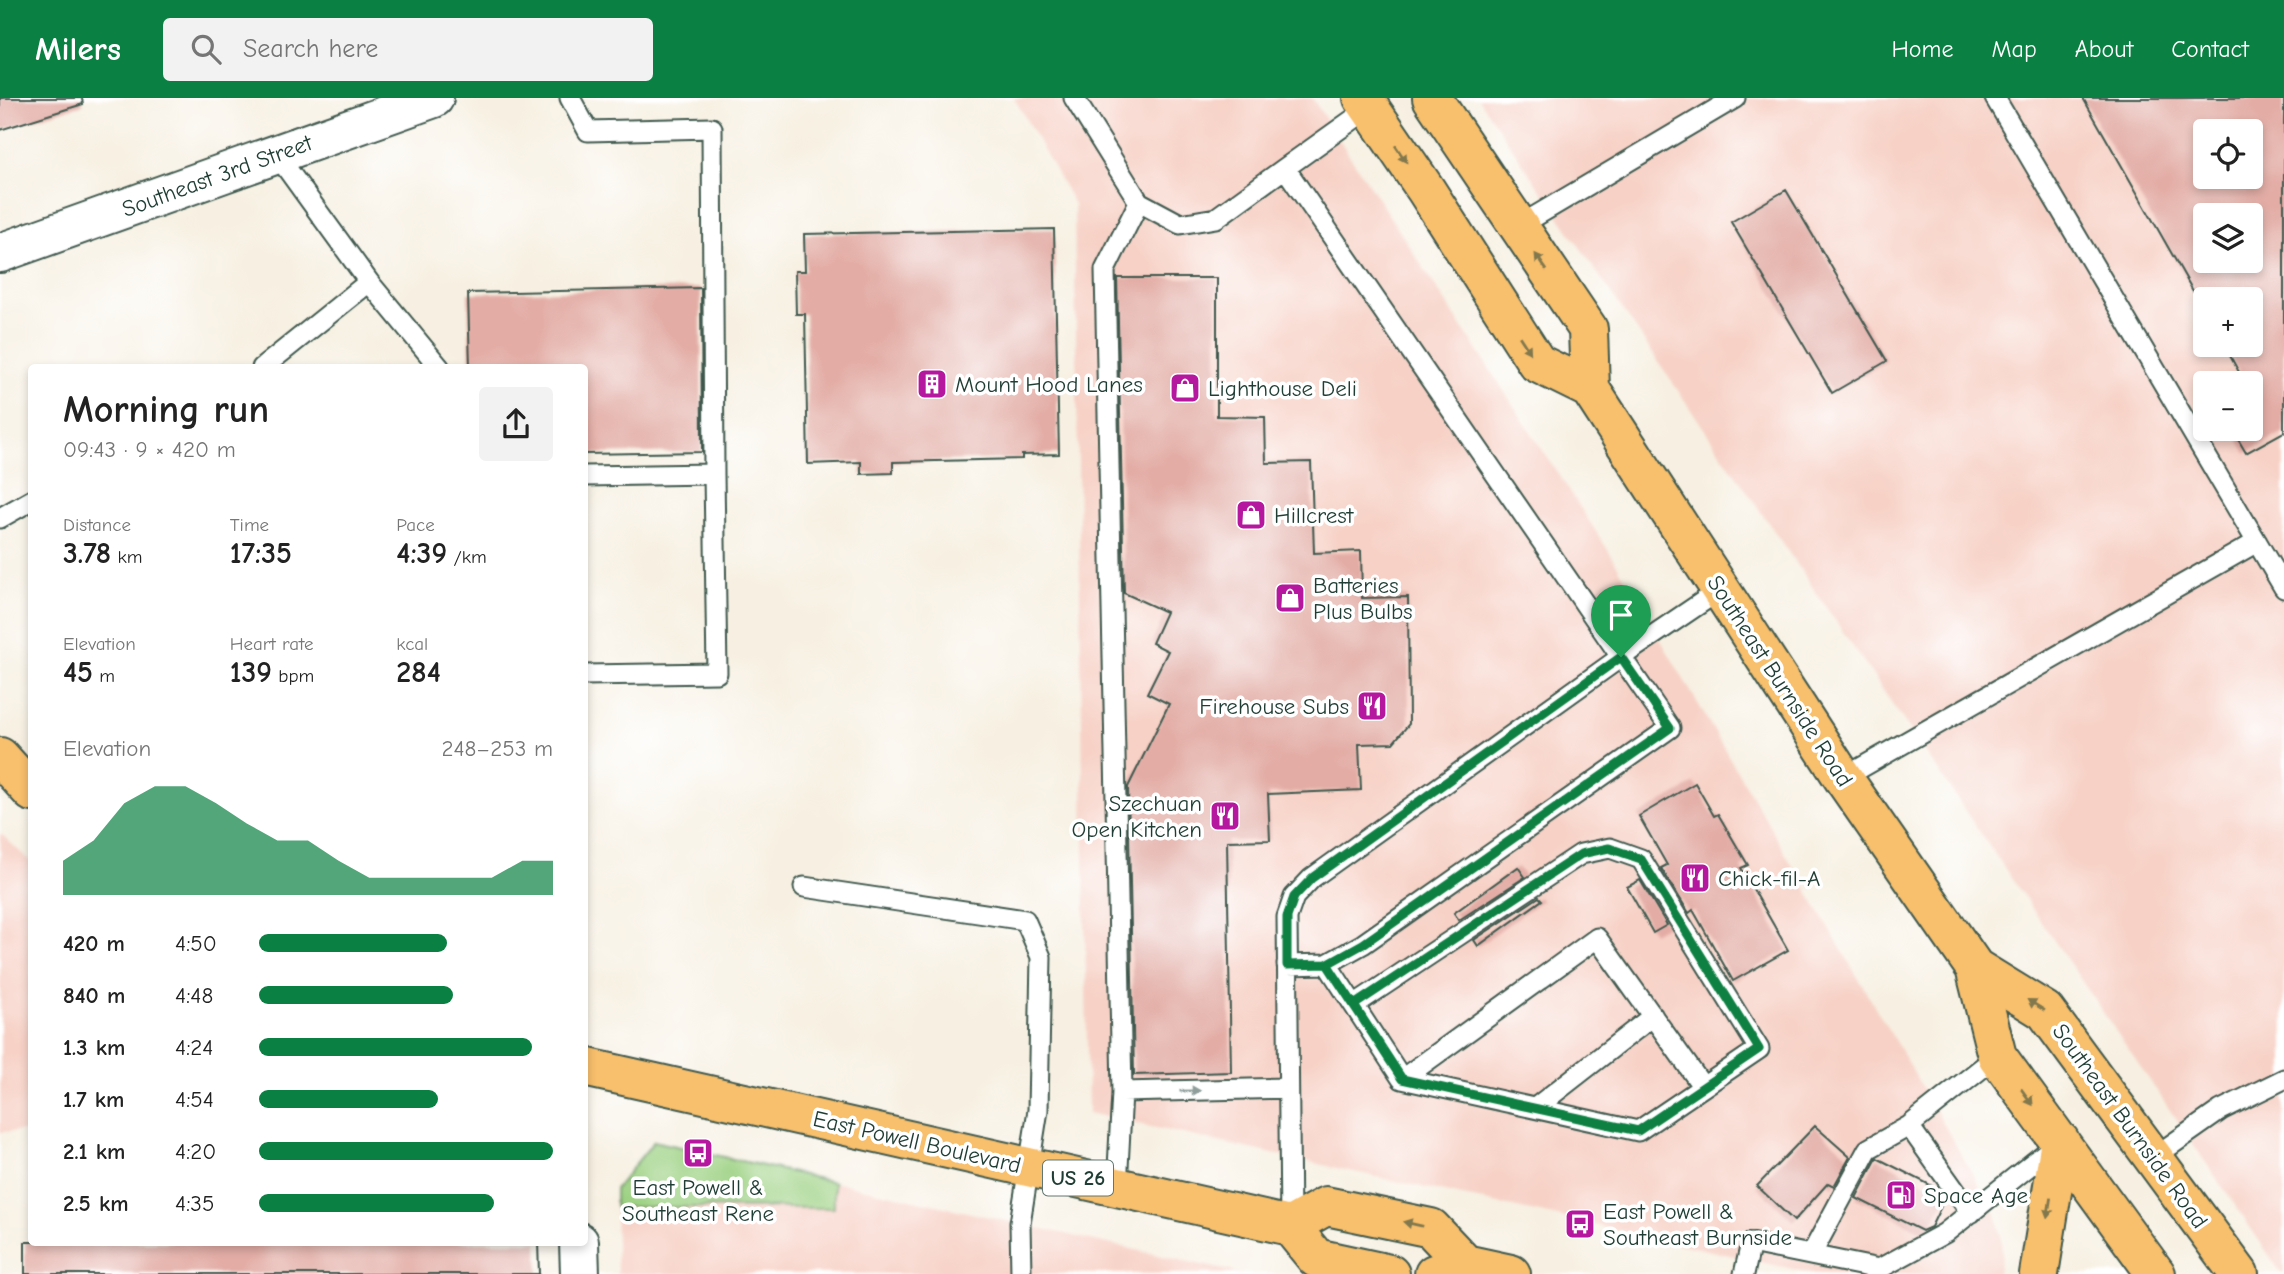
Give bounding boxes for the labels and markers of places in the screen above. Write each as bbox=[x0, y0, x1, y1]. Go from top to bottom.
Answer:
building icon: Mount Hood Lanes bbox=[915, 367, 949, 401]
place label: Mount Hood Lanes bbox=[955, 371, 1143, 398]
shop icon: Lighthouse Deli bbox=[1168, 371, 1202, 405]
place label: Lighthouse Deli bbox=[1208, 375, 1357, 402]
shop icon: Hillcrest bbox=[1234, 498, 1268, 532]
place label: Hillcrest bbox=[1274, 502, 1355, 529]
place label: Batteries Plus Bulbs bbox=[1313, 572, 1413, 625]
shop icon: Batteries Plus Bulbs bbox=[1273, 581, 1307, 615]
pin bbox=[1591, 585, 1651, 657]
restaurant icon: Firehouse Subs bbox=[1355, 689, 1389, 723]
place label: Firehouse Subs bbox=[1199, 693, 1349, 720]
place label: Szechuan Open Kitchen bbox=[1071, 790, 1202, 843]
restaurant icon: Szechuan Open Kitchen bbox=[1208, 799, 1242, 833]
restaurant icon: Chick-fil-A bbox=[1678, 861, 1712, 895]
place label: Chick-fil-A bbox=[1718, 865, 1820, 892]
bus stop icon: East Powell & Southeast Rene bbox=[681, 1136, 715, 1170]
place label: East Powell & Southeast Rene bbox=[622, 1174, 774, 1227]
fuel station icon: Space Age bbox=[1884, 1178, 1918, 1212]
place label: Space Age bbox=[1924, 1182, 2028, 1209]
place label: East Powell & Southeast Burnside bbox=[1603, 1198, 1792, 1251]
bus stop icon: East Powell & Southeast Burnside bbox=[1563, 1207, 1597, 1241]

